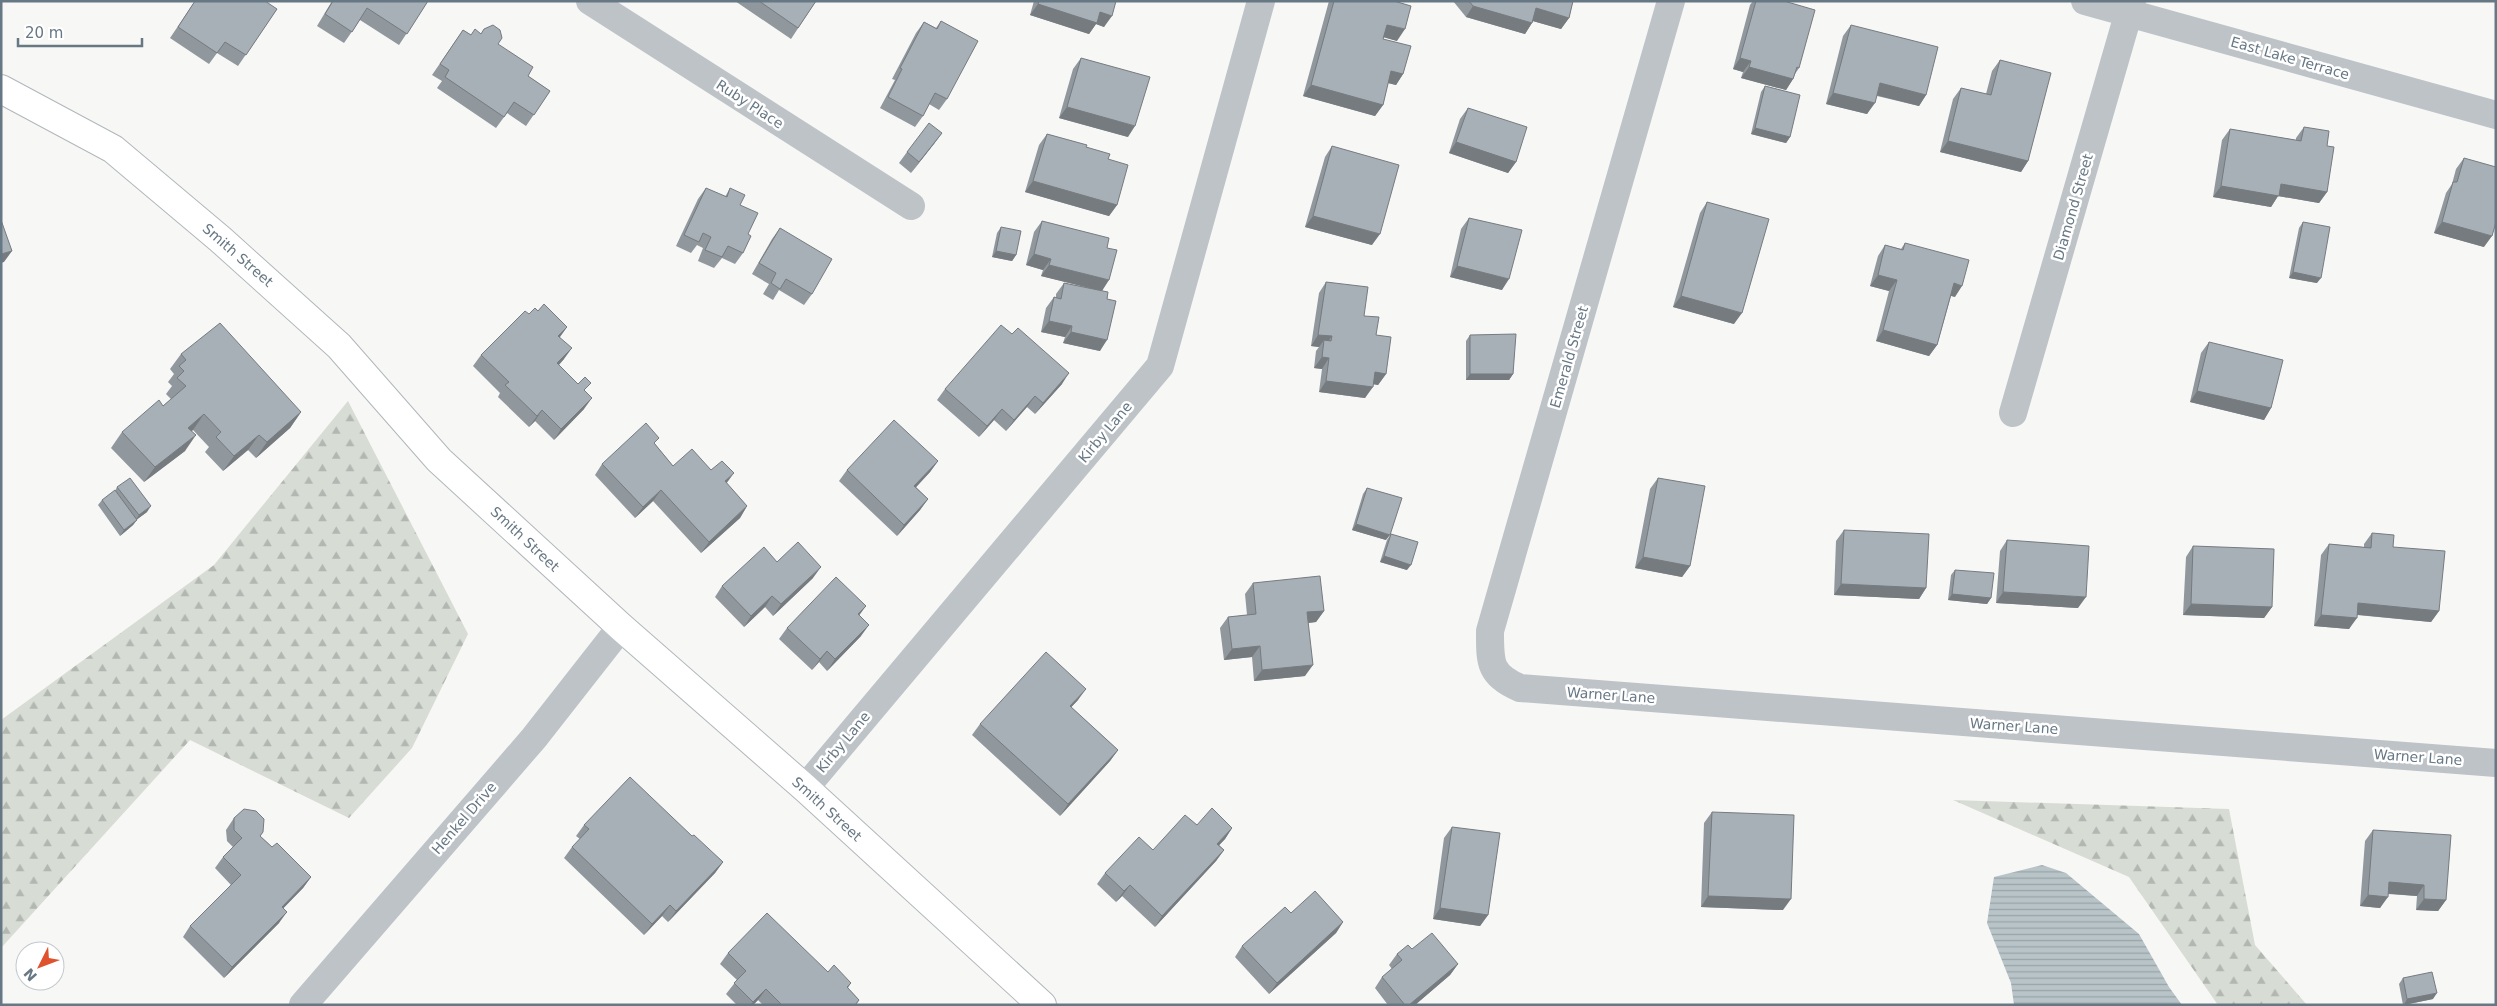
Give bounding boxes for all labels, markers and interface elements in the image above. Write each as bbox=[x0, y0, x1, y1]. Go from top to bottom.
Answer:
scale bar bbox=[18, 15, 141, 47]
text: 20 m bbox=[25, 24, 63, 42]
street label: East Lake Terrace bbox=[2229, 33, 2351, 83]
street label: Ruby Place bbox=[713, 76, 787, 132]
street label: Diamond Street bbox=[2050, 151, 2096, 262]
street label: Smith Street bbox=[200, 220, 277, 290]
street label: Emerald Street bbox=[1547, 304, 1591, 410]
street label: Kirby Lane bbox=[1075, 398, 1135, 466]
street label: Smith Street bbox=[487, 503, 563, 575]
street label: Warner Lane bbox=[1566, 684, 1656, 706]
street label: Kirby Lane bbox=[813, 708, 873, 776]
street label: Warner Lane bbox=[1969, 715, 2059, 737]
street label: Warner Lane bbox=[2373, 746, 2463, 768]
street label: Smith Street bbox=[789, 774, 865, 845]
street label: Henkel Drive bbox=[428, 779, 500, 857]
north arrow bbox=[15, 941, 65, 991]
text: N bbox=[20, 965, 40, 984]

